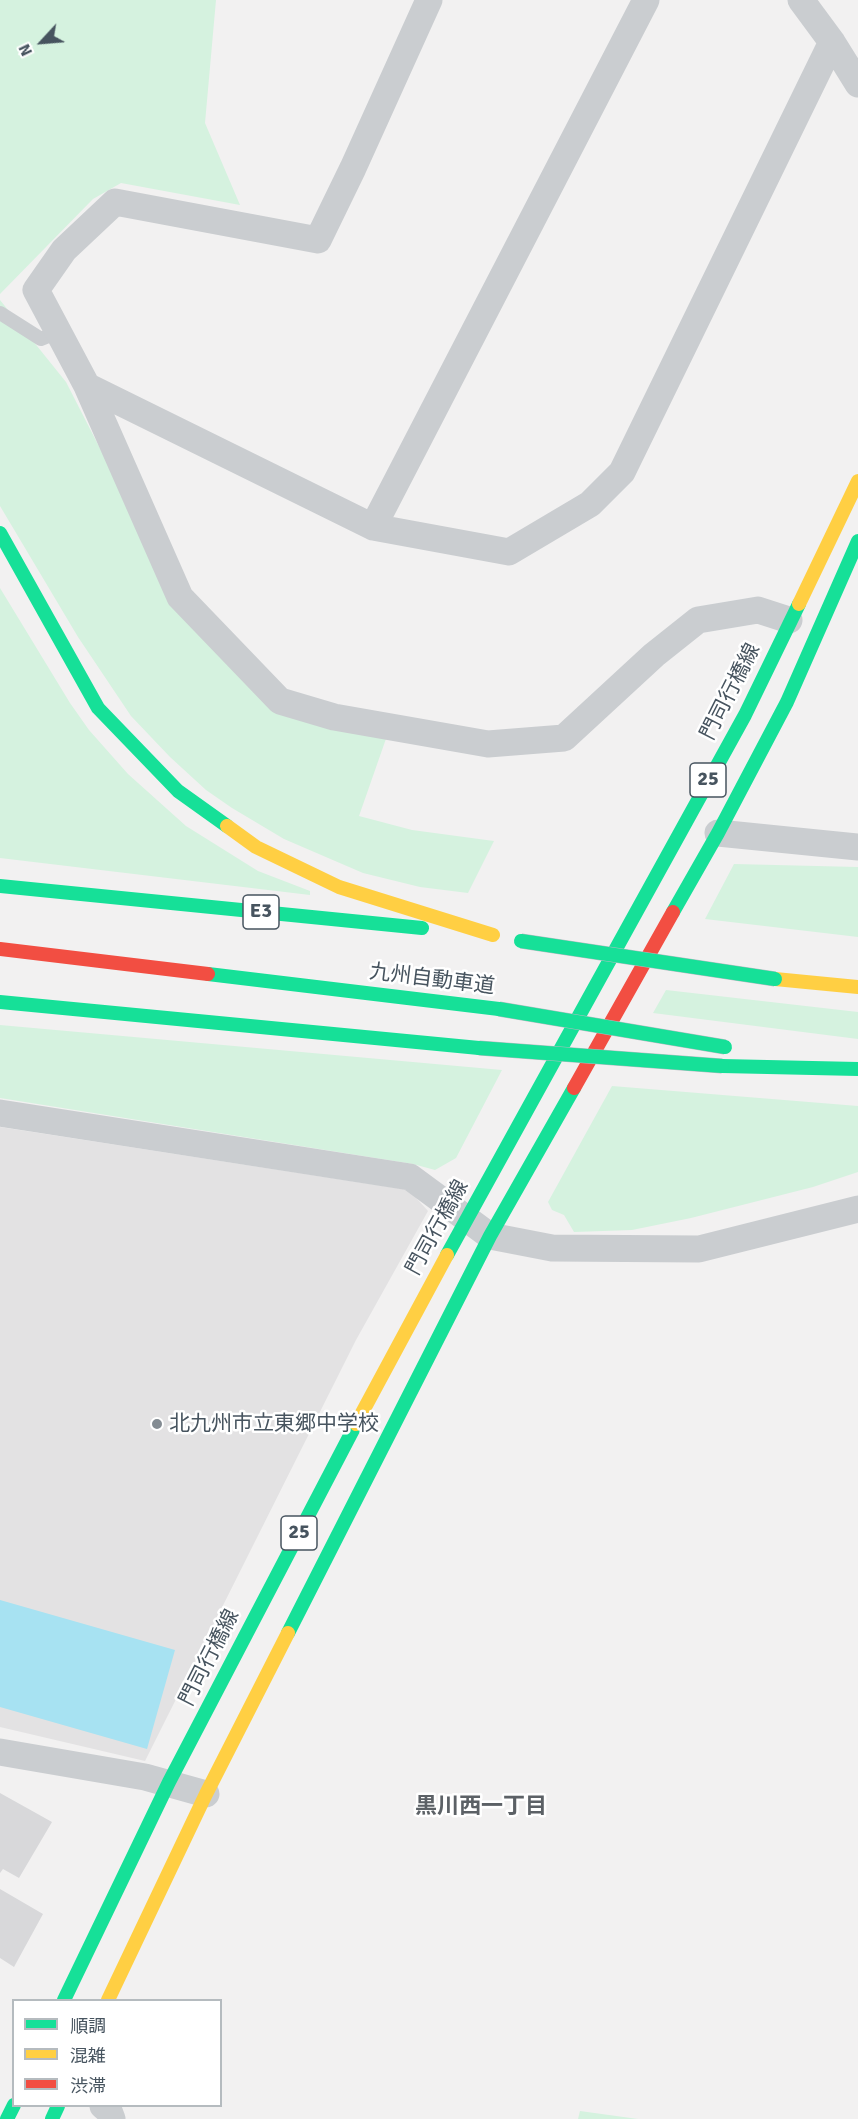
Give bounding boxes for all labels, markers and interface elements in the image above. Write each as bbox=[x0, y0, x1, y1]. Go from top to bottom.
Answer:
north arrow bbox=[12, 12, 72, 72]
text: N bbox=[14, 41, 37, 59]
street label: 門司行橋線 bbox=[696, 640, 766, 744]
road number: 25 bbox=[690, 763, 726, 797]
road number: E3 bbox=[243, 895, 279, 929]
street label: 九州自動車道 bbox=[368, 960, 496, 1000]
street label: 門司行橋線 bbox=[402, 1176, 474, 1280]
place label: 北九州市立東郷中学校 bbox=[169, 1411, 379, 1437]
marker: 北九州市立東郷中学校 bbox=[150, 1417, 164, 1431]
road number: 25 bbox=[281, 1516, 317, 1550]
street label: 門司行橋線 bbox=[175, 1606, 245, 1710]
district label: 黒川西一丁目 bbox=[415, 1794, 547, 1820]
legend bbox=[12, 1999, 222, 2107]
text: 順調 bbox=[70, 2015, 106, 2037]
text: 混雑 bbox=[70, 2045, 106, 2067]
text: 渋滞 bbox=[70, 2075, 106, 2097]

